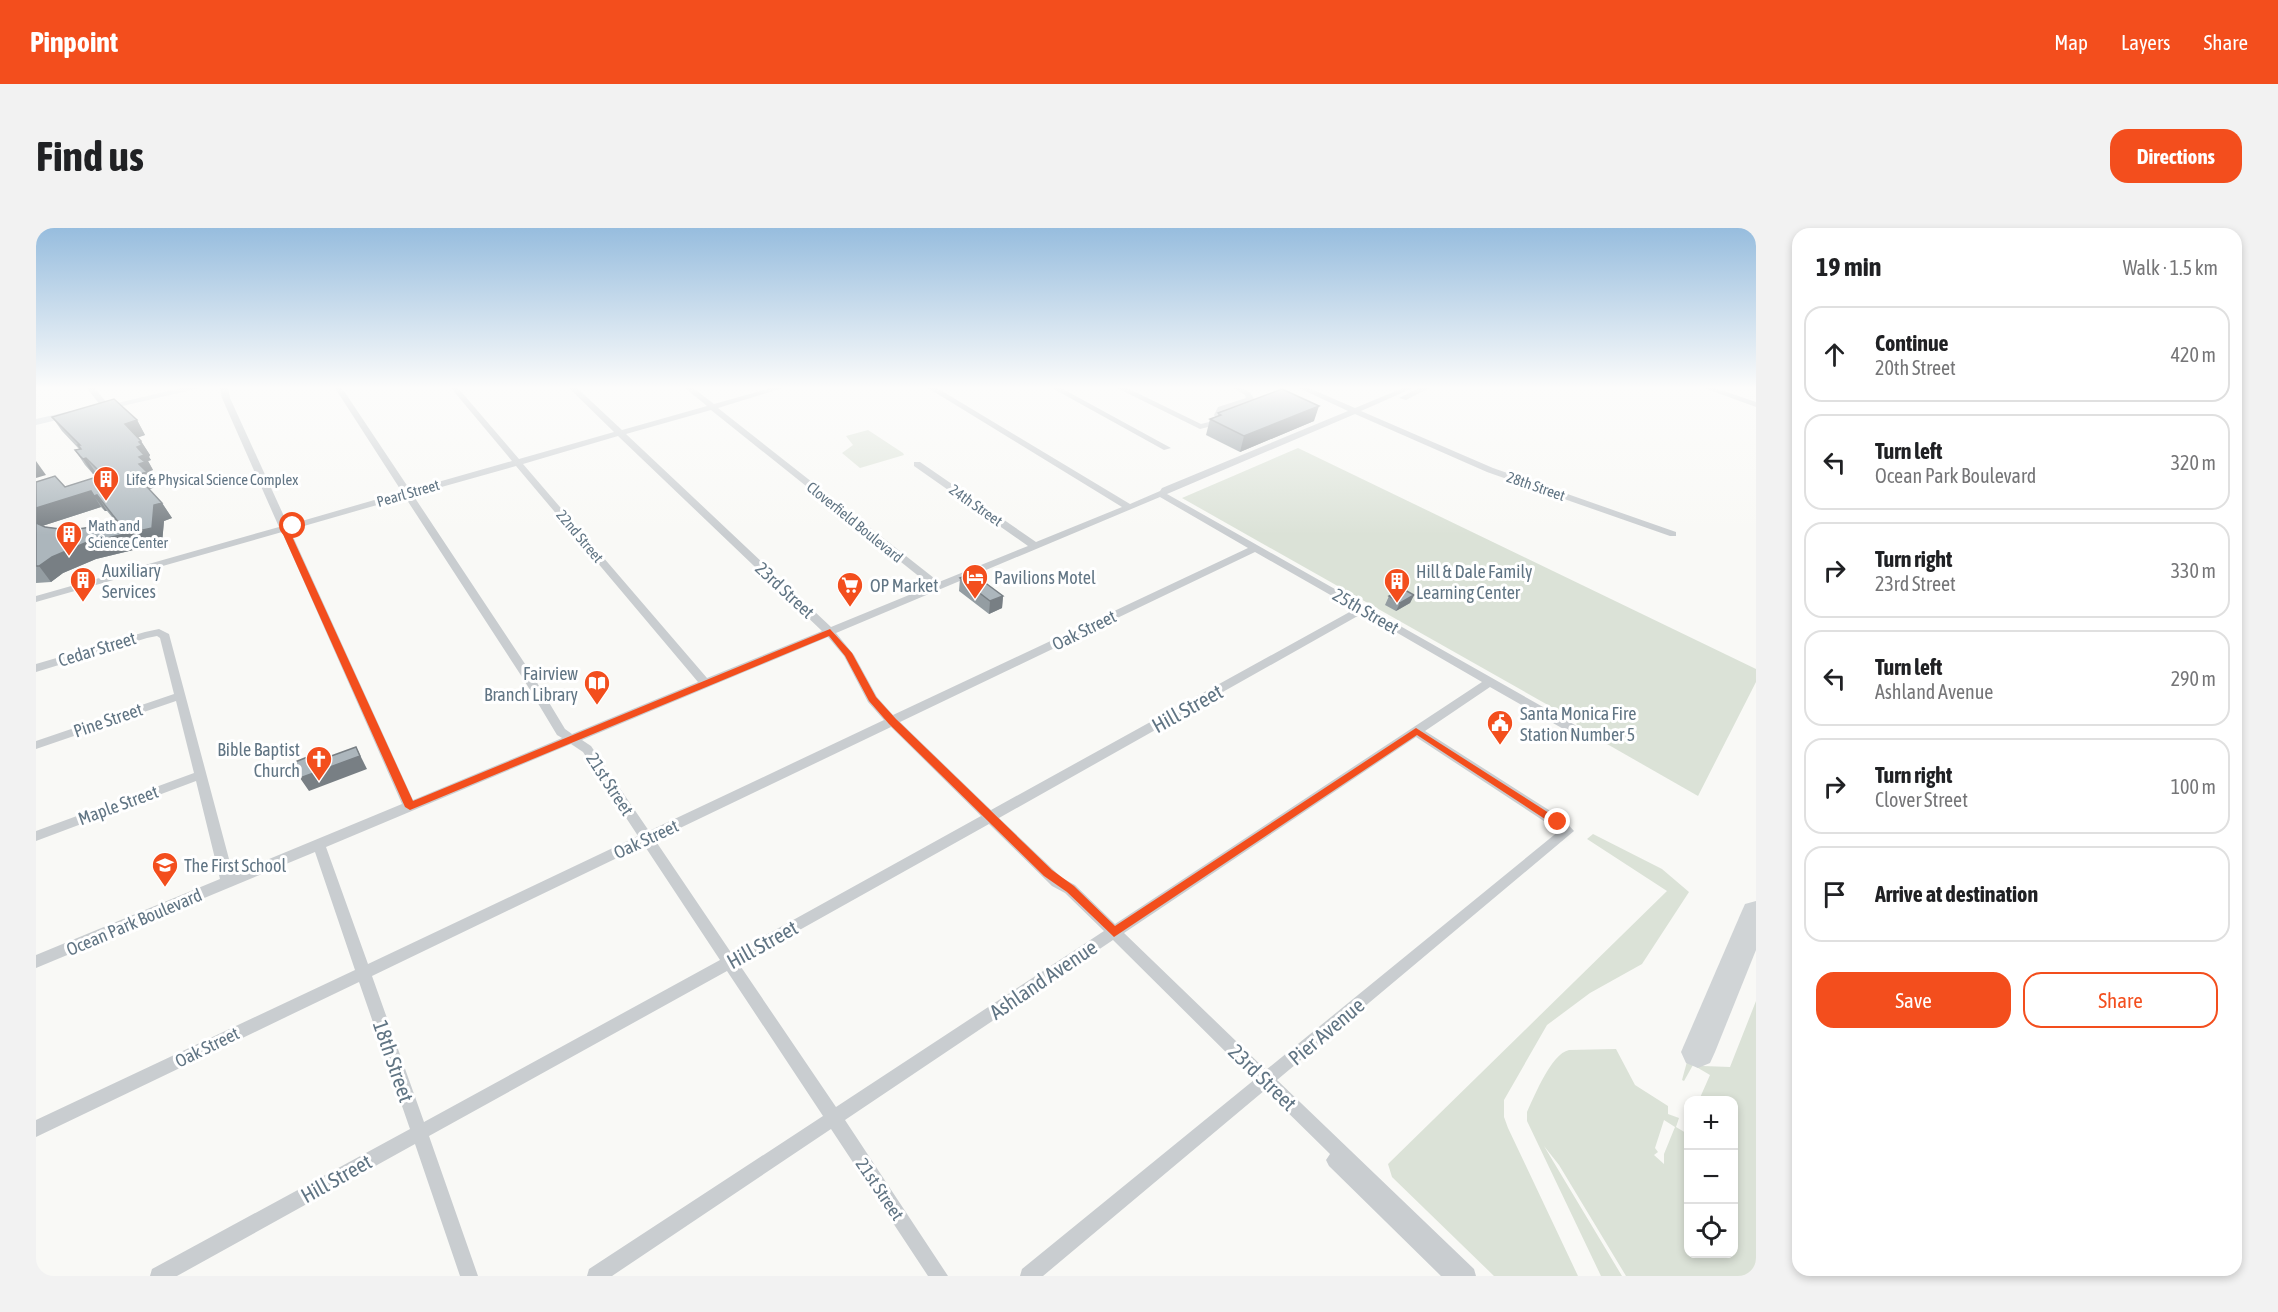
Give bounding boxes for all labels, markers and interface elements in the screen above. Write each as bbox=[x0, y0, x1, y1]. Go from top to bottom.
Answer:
text: Pinpoint bbox=[30, 26, 118, 58]
text: Map bbox=[2054, 30, 2088, 54]
text: Layers bbox=[2121, 30, 2171, 54]
text: Share bbox=[2204, 30, 2248, 54]
button: Directions bbox=[2110, 129, 2242, 183]
text: Find us bbox=[36, 132, 144, 180]
text: 19 min bbox=[1816, 252, 1881, 282]
text: Walk · 1.5 km bbox=[2123, 256, 2218, 279]
text: Continue bbox=[1875, 330, 1949, 356]
icon: ahead bbox=[1818, 338, 1851, 371]
text: 420 m bbox=[2171, 343, 2216, 366]
text: 20th Street bbox=[1875, 356, 1956, 379]
text: Turn left bbox=[1875, 438, 1942, 464]
icon: left bbox=[1818, 446, 1851, 479]
text: 320 m bbox=[2171, 451, 2216, 474]
building icon: Life & Physical Science Complex bbox=[91, 464, 121, 502]
text: Ocean Park Boulevard bbox=[1875, 464, 2036, 487]
street label: 28th Street bbox=[1505, 468, 1567, 504]
place label: Life & Physical Science Complex bbox=[126, 471, 298, 488]
street label: Pearl Street bbox=[375, 476, 441, 510]
street label: Cloverfield Boulevard bbox=[804, 478, 906, 566]
street label: 24th Street bbox=[946, 481, 1006, 529]
street label: 22nd Street bbox=[553, 506, 607, 566]
route start bbox=[279, 512, 305, 538]
place label: Math and Science Center bbox=[88, 517, 169, 551]
building icon: Math and Science Center bbox=[54, 519, 84, 557]
text: Turn right bbox=[1875, 546, 1952, 572]
icon: right bbox=[1818, 554, 1851, 587]
street label: 23rd Street bbox=[751, 558, 819, 622]
text: 330 m bbox=[2171, 559, 2216, 582]
place label: Auxiliary Services bbox=[102, 560, 161, 602]
place label: Hill & Dale Family Learning Center bbox=[1416, 561, 1532, 603]
hotel icon: Pavilions Motel bbox=[960, 562, 990, 600]
building icon: Auxiliary Services bbox=[68, 565, 98, 603]
building icon: Hill & Dale Family Learning Center bbox=[1382, 566, 1412, 604]
place label: Pavilions Motel bbox=[994, 567, 1096, 588]
supermarket icon: OP Market bbox=[835, 570, 865, 608]
text: 23rd Street bbox=[1875, 572, 1956, 595]
place label: OP Market bbox=[870, 575, 938, 596]
street label: 25th Street bbox=[1329, 584, 1403, 638]
street label: Oak Street bbox=[1048, 605, 1120, 655]
street label: Cedar Street bbox=[56, 627, 138, 671]
text: Turn left bbox=[1875, 654, 1942, 680]
icon: left bbox=[1818, 662, 1851, 695]
place label: Fairview Branch Library bbox=[484, 663, 578, 705]
text: 290 m bbox=[2171, 667, 2216, 690]
library icon: Fairview Branch Library bbox=[582, 668, 612, 706]
street label: Hill Street bbox=[1147, 679, 1227, 737]
text: Ashland Avenue bbox=[1875, 680, 1993, 703]
street label: Pine Street bbox=[71, 698, 145, 742]
place label: Santa Monica Fire Station Number 5 bbox=[1520, 703, 1636, 745]
public building icon: Santa Monica Fire Station Number 5 bbox=[1485, 708, 1515, 746]
place label: Bible Baptist Church bbox=[217, 739, 300, 781]
church icon: Bible Baptist Church bbox=[304, 744, 334, 782]
street label: 21st Street bbox=[582, 749, 638, 819]
text: Turn right bbox=[1875, 762, 1952, 788]
icon: right bbox=[1818, 770, 1851, 803]
text: 100 m bbox=[2171, 775, 2216, 798]
street label: Maple Street bbox=[75, 781, 161, 829]
text: Clover Street bbox=[1875, 788, 1968, 811]
route end bbox=[1544, 808, 1570, 834]
street label: Oak Street bbox=[610, 815, 682, 863]
school or university icon: The First School bbox=[150, 850, 180, 888]
place label: The First School bbox=[184, 855, 286, 876]
icon: arrive bbox=[1818, 878, 1851, 911]
text: Arrive at destination bbox=[1875, 881, 2038, 907]
street label: Ocean Park Boulevard bbox=[63, 884, 205, 960]
street label: Hill Street bbox=[722, 915, 802, 973]
street label: Ashland Avenue bbox=[985, 934, 1101, 1024]
button: Save bbox=[1816, 972, 2011, 1028]
button: Share bbox=[2023, 972, 2218, 1028]
street label: Pier Avenue bbox=[1283, 992, 1369, 1070]
street label: 18th Street bbox=[369, 1017, 419, 1105]
street label: Oak Street bbox=[171, 1022, 243, 1072]
street label: 23rd Street bbox=[1224, 1039, 1302, 1115]
map controls bbox=[1684, 1096, 1738, 1258]
button: + bbox=[1684, 1096, 1738, 1150]
street label: Hill Street bbox=[296, 1149, 376, 1207]
button: − bbox=[1684, 1150, 1738, 1204]
street label: 21st Street bbox=[852, 1154, 908, 1224]
button: locate bbox=[1684, 1204, 1738, 1258]

